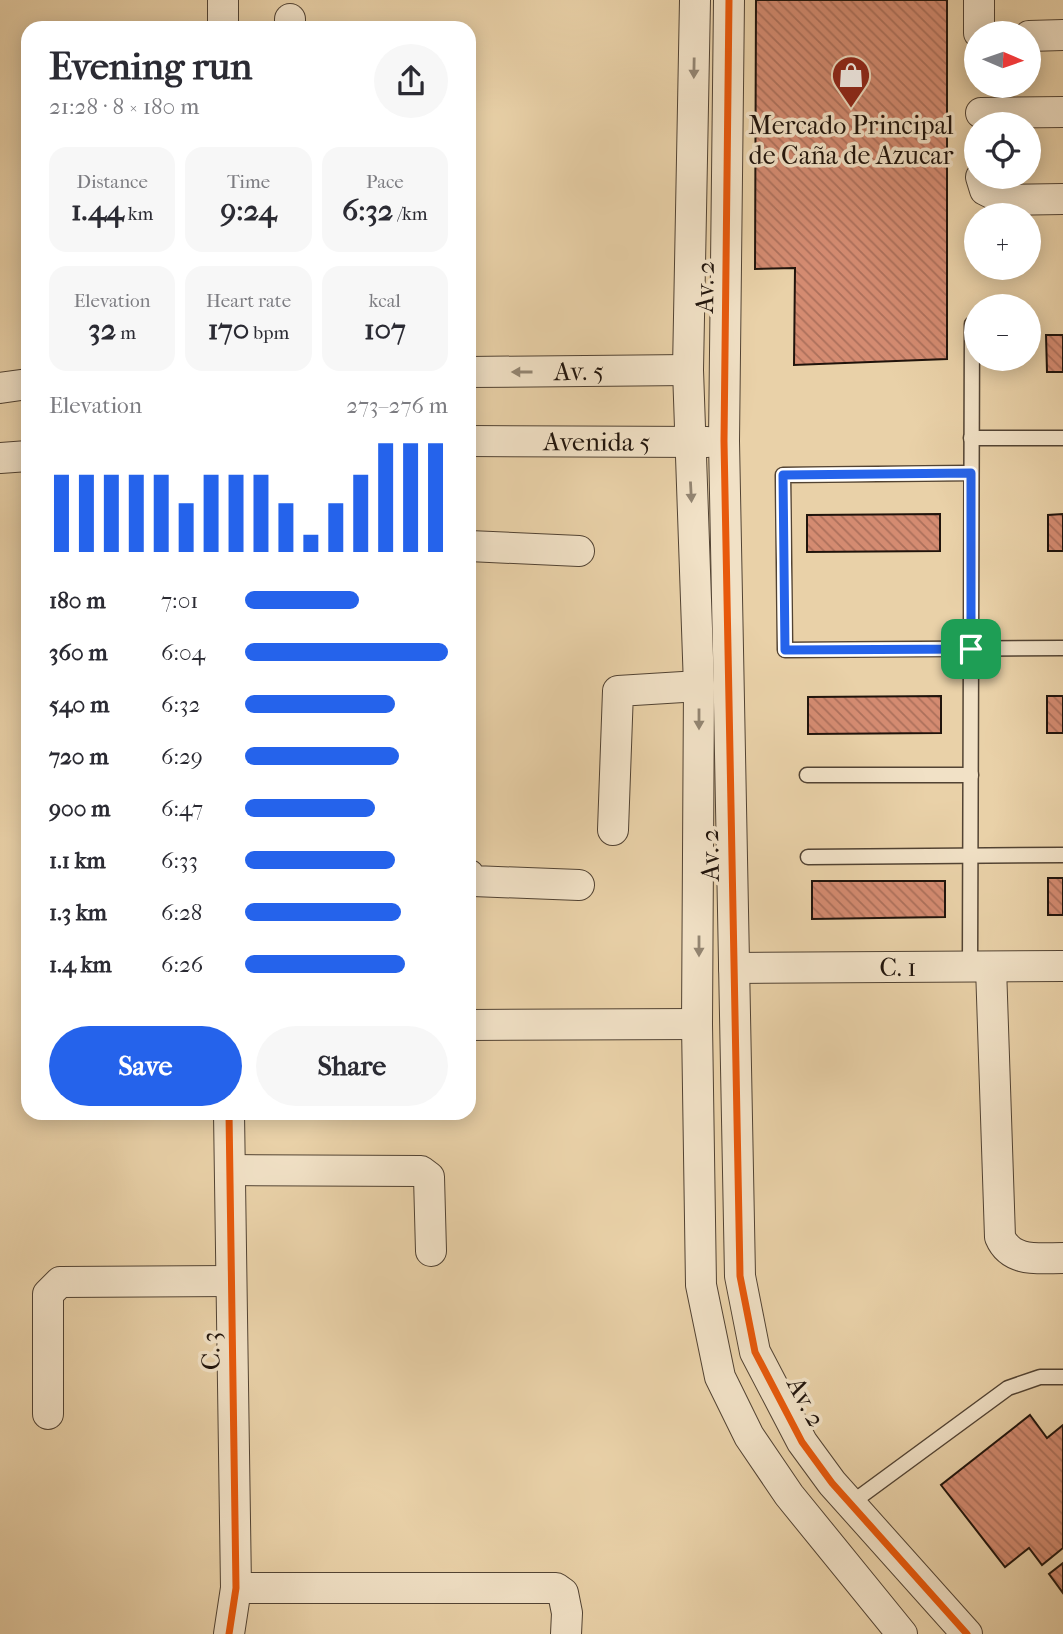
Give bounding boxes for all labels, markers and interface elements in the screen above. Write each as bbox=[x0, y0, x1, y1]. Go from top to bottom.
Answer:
north arrow bbox=[964, 21, 1041, 98]
map controls bbox=[964, 21, 1041, 371]
text: Evening run bbox=[49, 44, 252, 89]
button: share bbox=[374, 44, 448, 118]
shop icon: Mercado Principal de Caña de Azucar bbox=[830, 54, 872, 109]
one-way arrow bbox=[688, 57, 699, 79]
text: 21:28 · 8 × 180 m bbox=[49, 93, 199, 120]
place label: Mercado Principal de Caña de Azucar bbox=[748, 110, 954, 171]
button: locate bbox=[964, 112, 1041, 189]
text: Distance bbox=[76, 171, 148, 193]
text: Time bbox=[227, 171, 270, 193]
text: Pace bbox=[366, 171, 404, 193]
text: 1.44 bbox=[71, 193, 124, 228]
text: 9:24 bbox=[220, 193, 277, 228]
text: 6:32 bbox=[342, 193, 393, 228]
text: km bbox=[124, 203, 153, 225]
text: /km bbox=[393, 203, 428, 225]
button: + bbox=[964, 203, 1041, 280]
street label: Av. 2 bbox=[689, 261, 721, 314]
text: Elevation bbox=[74, 290, 151, 312]
text: Heart rate bbox=[206, 290, 291, 312]
text: kcal bbox=[369, 290, 401, 312]
button: − bbox=[964, 294, 1041, 371]
text: 32 bbox=[88, 312, 116, 347]
text: 170 bbox=[208, 312, 249, 347]
text: 107 bbox=[364, 312, 406, 347]
text: m bbox=[116, 322, 136, 344]
text: bpm bbox=[249, 322, 289, 344]
street label: Av. 5 bbox=[553, 355, 604, 387]
one-way arrow bbox=[511, 366, 533, 378]
text: Elevation bbox=[49, 392, 142, 419]
text: 273–276 m bbox=[346, 392, 448, 419]
street label: Avenida 5 bbox=[542, 426, 651, 457]
one-way arrow bbox=[685, 481, 696, 503]
text: 180 m bbox=[49, 587, 106, 614]
text: 7:01 bbox=[161, 587, 198, 614]
pin bbox=[941, 619, 1001, 679]
icon: arrive bbox=[952, 630, 990, 668]
text: 360 m bbox=[49, 639, 108, 666]
text: 6:04 bbox=[161, 639, 205, 666]
text: 540 m bbox=[49, 691, 109, 718]
text: 6:32 bbox=[161, 691, 200, 718]
one-way arrow bbox=[693, 708, 705, 730]
text: 720 m bbox=[49, 743, 109, 770]
text: 6:29 bbox=[161, 743, 203, 770]
text: 900 m bbox=[49, 795, 111, 822]
text: 6:47 bbox=[161, 795, 203, 822]
street label: Av. 2 bbox=[694, 829, 726, 882]
text: 1.1 km bbox=[49, 847, 106, 874]
text: 6:33 bbox=[161, 847, 198, 874]
text: 1.3 km bbox=[49, 899, 107, 926]
text: 6:28 bbox=[161, 899, 202, 926]
one-way arrow bbox=[693, 936, 705, 958]
text: 1.4 km bbox=[49, 951, 112, 978]
text: 6:26 bbox=[161, 951, 203, 978]
street label: C. 1 bbox=[879, 951, 917, 983]
button: Save bbox=[49, 1026, 242, 1106]
button: Share bbox=[256, 1026, 448, 1106]
street label: C. 3 bbox=[195, 1331, 227, 1371]
street label: Av. 2 bbox=[780, 1371, 832, 1432]

